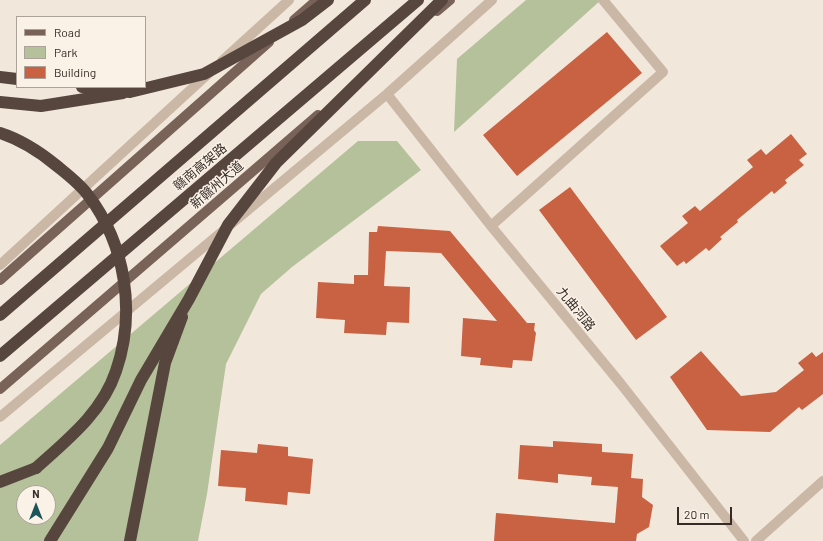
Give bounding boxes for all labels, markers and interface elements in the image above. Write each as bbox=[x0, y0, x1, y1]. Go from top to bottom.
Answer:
legend bbox=[16, 16, 146, 88]
text: Road bbox=[54, 25, 81, 39]
text: Park bbox=[54, 45, 78, 59]
text: Building bbox=[54, 65, 96, 79]
street label: 赣南高架路 bbox=[170, 140, 230, 194]
street label: 新赣州大道 bbox=[187, 158, 247, 212]
street label: 九曲河路 bbox=[554, 284, 598, 334]
north arrow bbox=[16, 485, 56, 525]
text: N bbox=[32, 487, 40, 500]
scale bar bbox=[679, 499, 734, 525]
text: 20 m bbox=[684, 507, 710, 521]

